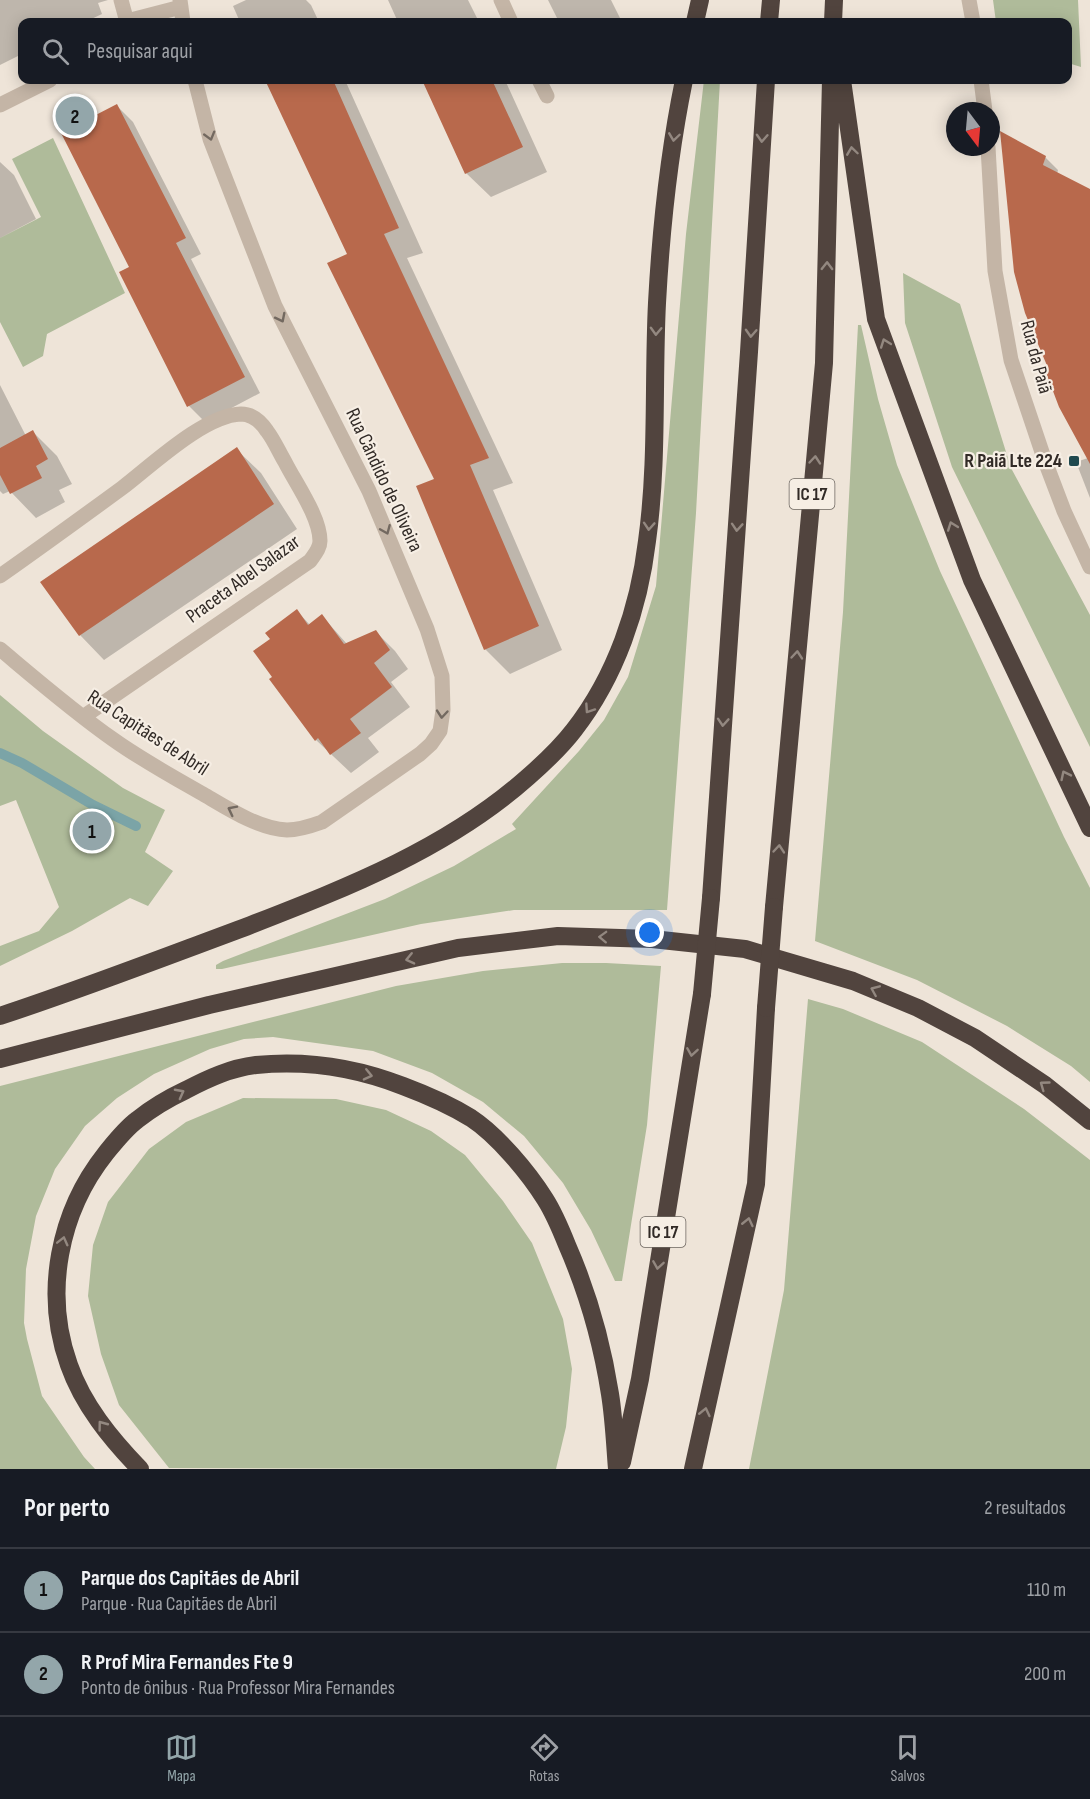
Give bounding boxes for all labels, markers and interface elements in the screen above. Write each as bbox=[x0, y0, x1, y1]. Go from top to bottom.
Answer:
search box bbox=[18, 18, 1072, 84]
icon: search bbox=[39, 35, 72, 68]
text: Pesquisar aqui bbox=[87, 38, 192, 65]
pin: 2 bbox=[56, 94, 94, 138]
north arrow bbox=[946, 102, 1000, 156]
one-way arrow bbox=[203, 130, 215, 141]
one-way arrow bbox=[669, 133, 681, 142]
one-way arrow bbox=[756, 133, 769, 142]
one-way arrow bbox=[846, 146, 858, 155]
one-way arrow bbox=[820, 261, 833, 270]
one-way arrow bbox=[274, 311, 285, 322]
street label: Rua da Paiã bbox=[1015, 318, 1057, 396]
one-way arrow bbox=[650, 327, 663, 336]
one-way arrow bbox=[744, 328, 757, 337]
one-way arrow bbox=[879, 338, 892, 348]
street label: Rua Cândido de Oliveira bbox=[340, 404, 428, 556]
place label: R Paiã Lte 224 bbox=[964, 449, 1062, 473]
marker: R Paiã Lte 224 bbox=[1067, 454, 1081, 468]
one-way arrow bbox=[808, 456, 821, 465]
road number: IC 17 bbox=[790, 479, 834, 509]
one-way arrow bbox=[946, 521, 959, 531]
one-way arrow bbox=[642, 522, 655, 531]
one-way arrow bbox=[731, 523, 744, 532]
one-way arrow bbox=[379, 524, 391, 535]
street label: Praceta Abel Salazar bbox=[181, 530, 305, 628]
one-way arrow bbox=[790, 650, 803, 659]
street label: Rua Capitães de Abril bbox=[83, 685, 213, 781]
one-way arrow bbox=[585, 703, 596, 714]
one-way arrow bbox=[436, 710, 449, 719]
one-way arrow bbox=[717, 717, 730, 726]
one-way arrow bbox=[1060, 770, 1072, 781]
one-way arrow bbox=[227, 806, 238, 818]
pin: 1 bbox=[72, 808, 112, 854]
one-way arrow bbox=[772, 844, 785, 853]
your location bbox=[635, 918, 664, 947]
one-way arrow bbox=[598, 931, 607, 943]
one-way arrow bbox=[405, 952, 415, 965]
one-way arrow bbox=[870, 985, 881, 997]
one-way arrow bbox=[687, 1047, 699, 1056]
one-way arrow bbox=[363, 1067, 373, 1080]
one-way arrow bbox=[1040, 1081, 1051, 1092]
one-way arrow bbox=[174, 1089, 184, 1100]
road number: IC 17 bbox=[640, 1217, 686, 1247]
one-way arrow bbox=[740, 1217, 753, 1227]
one-way arrow bbox=[55, 1236, 68, 1246]
one-way arrow bbox=[653, 1260, 665, 1269]
one-way arrow bbox=[698, 1407, 711, 1417]
one-way arrow bbox=[98, 1420, 109, 1431]
text: Por perto bbox=[24, 1493, 110, 1524]
text: 2 resultados bbox=[984, 1496, 1066, 1520]
text: Parque dos Capitães de Abril bbox=[81, 1565, 299, 1592]
text: 1 bbox=[40, 1578, 47, 1602]
text: 110 m bbox=[1027, 1578, 1066, 1602]
text: Parque · Rua Capitães de Abril bbox=[81, 1592, 277, 1616]
text: R Prof Mira Fernandes Fte 9 bbox=[81, 1649, 293, 1676]
text: 2 bbox=[39, 1662, 48, 1686]
text: 200 m bbox=[1024, 1662, 1066, 1686]
text: Ponto de ônibus · Rua Professor Mira Fernandes bbox=[81, 1676, 395, 1700]
tab: Mapa bbox=[165, 1731, 198, 1786]
tab: Rotas bbox=[528, 1731, 561, 1786]
tab: Salvos bbox=[891, 1731, 925, 1786]

